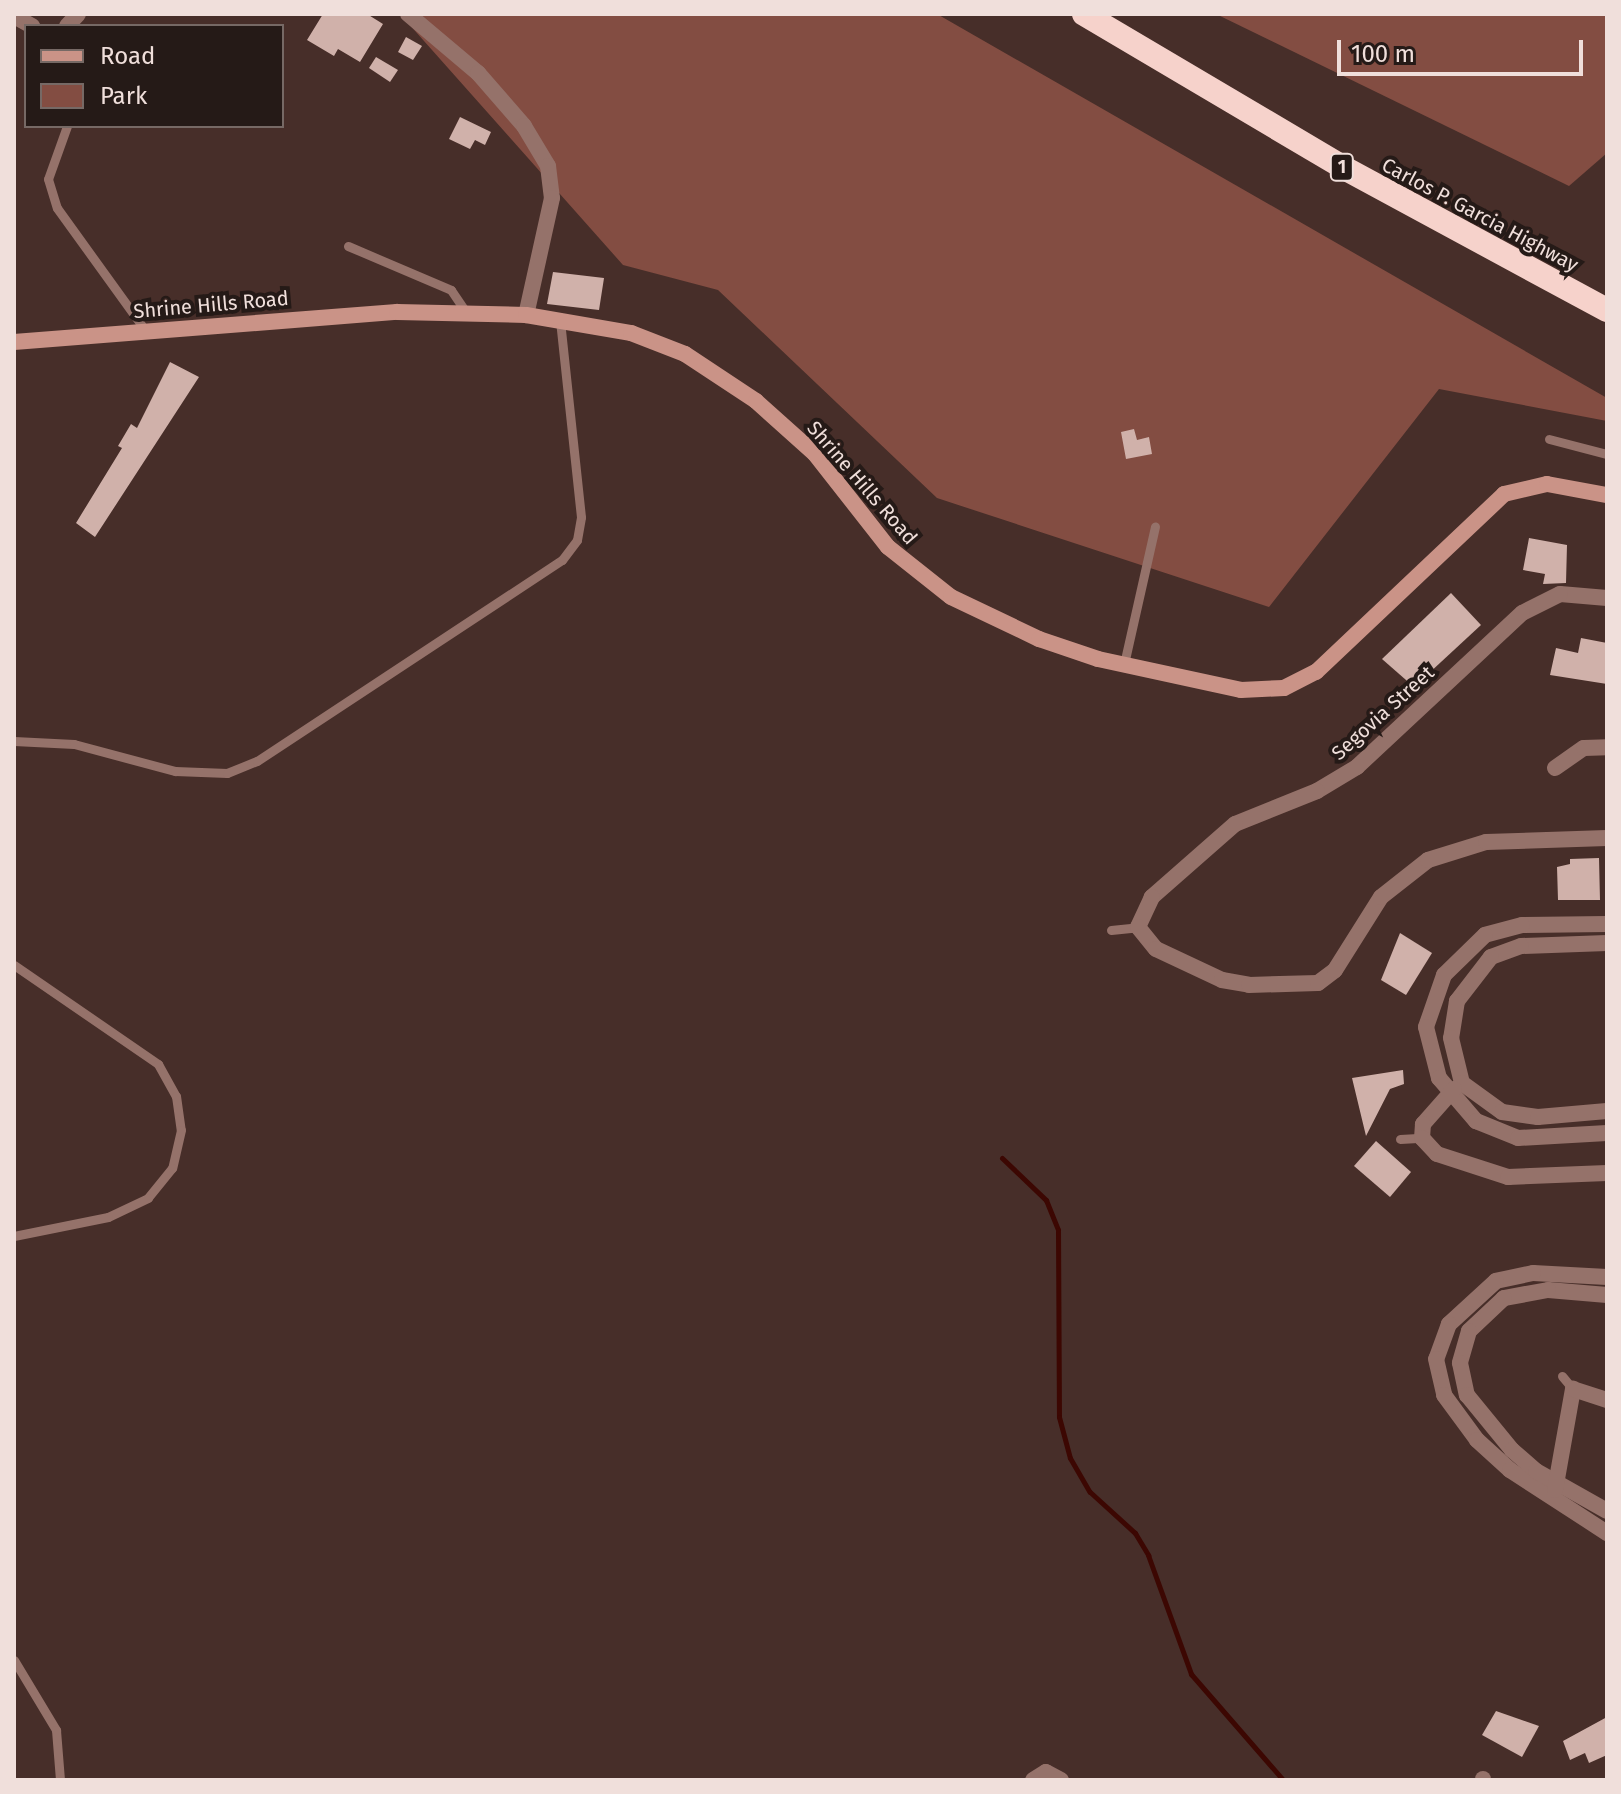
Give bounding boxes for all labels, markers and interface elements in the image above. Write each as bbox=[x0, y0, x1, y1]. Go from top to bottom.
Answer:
legend bbox=[24, 24, 284, 128]
scale bar bbox=[1341, 24, 1587, 74]
text: 100 m bbox=[1351, 40, 1415, 68]
text: Road bbox=[100, 42, 155, 70]
text: Park bbox=[100, 82, 147, 110]
road number: 1 bbox=[1328, 153, 1356, 181]
street label: Carlos P. Garcia Highway bbox=[1378, 153, 1582, 277]
street label: Shrine Hills Road bbox=[132, 286, 290, 324]
street label: Shrine Hills Road bbox=[802, 416, 922, 550]
street label: Segovia Street bbox=[1327, 661, 1439, 765]

